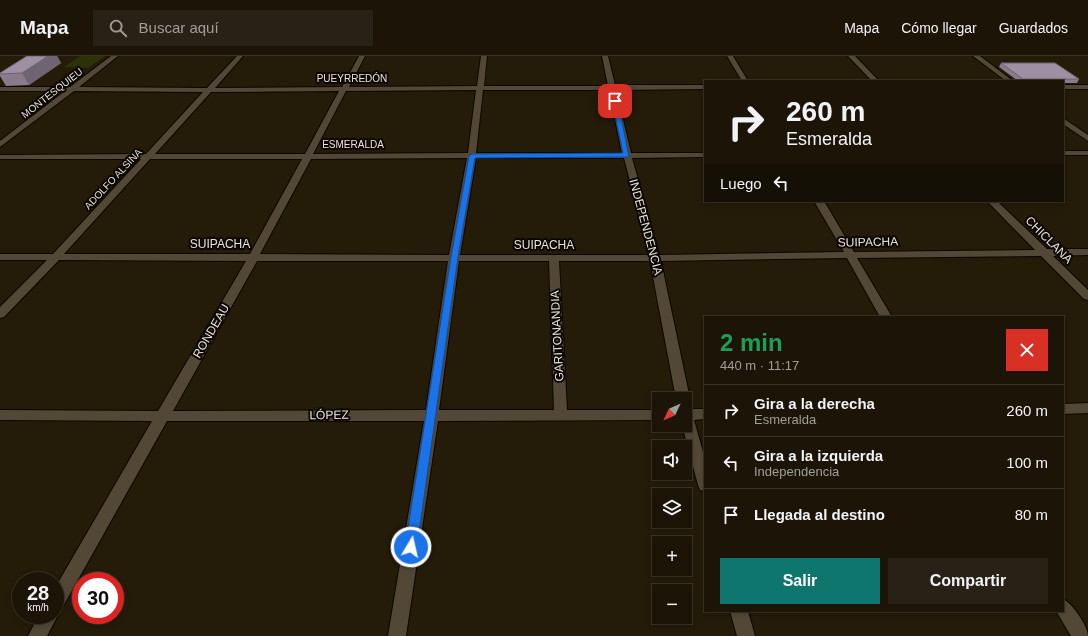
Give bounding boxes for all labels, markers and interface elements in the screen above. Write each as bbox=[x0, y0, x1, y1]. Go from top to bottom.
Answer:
search box bbox=[93, 10, 373, 46]
text: Mapa bbox=[20, 17, 69, 38]
icon: search bbox=[107, 17, 129, 39]
text: Buscar aquí bbox=[139, 19, 219, 36]
text: Mapa bbox=[844, 20, 879, 36]
text: Cómo llegar bbox=[901, 20, 977, 36]
text: Guardados bbox=[999, 20, 1068, 36]
street label: MONTESQUIEU bbox=[19, 66, 85, 120]
street label: PUEYRREDÓN bbox=[317, 72, 387, 84]
pin bbox=[598, 84, 632, 118]
icon: arrive bbox=[604, 90, 626, 112]
icon: right bbox=[720, 96, 772, 148]
text: 260 m bbox=[786, 96, 865, 127]
text: Esmeralda bbox=[786, 129, 872, 149]
street label: ESMERALDA bbox=[322, 139, 384, 150]
street label: ADOLFO ALSINA bbox=[82, 146, 144, 212]
icon: left bbox=[770, 172, 792, 194]
text: Luego bbox=[720, 175, 762, 192]
street label: INDEPENDENCIA bbox=[626, 178, 666, 276]
street label: CHICLANA bbox=[1023, 214, 1075, 266]
street label: SUIPACHA bbox=[838, 234, 898, 250]
street label: SUIPACHA bbox=[190, 237, 250, 251]
street label: SUIPACHA bbox=[514, 238, 574, 252]
street label: GARITONANDIA bbox=[548, 290, 566, 382]
street label: RONDEAU bbox=[190, 302, 232, 360]
text: 2 min bbox=[720, 329, 783, 356]
button: close bbox=[1006, 329, 1048, 371]
text: 440 m · 11:17 bbox=[720, 358, 799, 373]
north arrow bbox=[652, 392, 692, 432]
map controls bbox=[652, 392, 692, 624]
text: Gira a la derecha bbox=[754, 395, 875, 412]
icon: right bbox=[720, 400, 742, 422]
text: 260 m bbox=[1006, 402, 1048, 419]
street label: LÓPEZ bbox=[309, 407, 349, 422]
text: Esmeralda bbox=[754, 412, 816, 427]
button: sound bbox=[652, 440, 692, 480]
text: Gira a la izquierda bbox=[754, 447, 883, 464]
icon: left bbox=[720, 452, 742, 474]
text: 100 m bbox=[1006, 454, 1048, 471]
text: Independencia bbox=[754, 464, 839, 479]
button: layers bbox=[652, 488, 692, 528]
icon: arrive bbox=[720, 504, 742, 526]
text: Llegada al destino bbox=[754, 506, 885, 523]
text: 80 m bbox=[1015, 506, 1048, 523]
position arrow bbox=[390, 526, 432, 568]
button: + bbox=[652, 536, 692, 576]
button: Salir bbox=[720, 558, 880, 604]
button: Compartir bbox=[888, 558, 1048, 604]
speed limit sign: 30 bbox=[72, 572, 124, 624]
text: 28 bbox=[27, 582, 49, 604]
button: − bbox=[652, 584, 692, 624]
text: km/h bbox=[27, 602, 49, 613]

